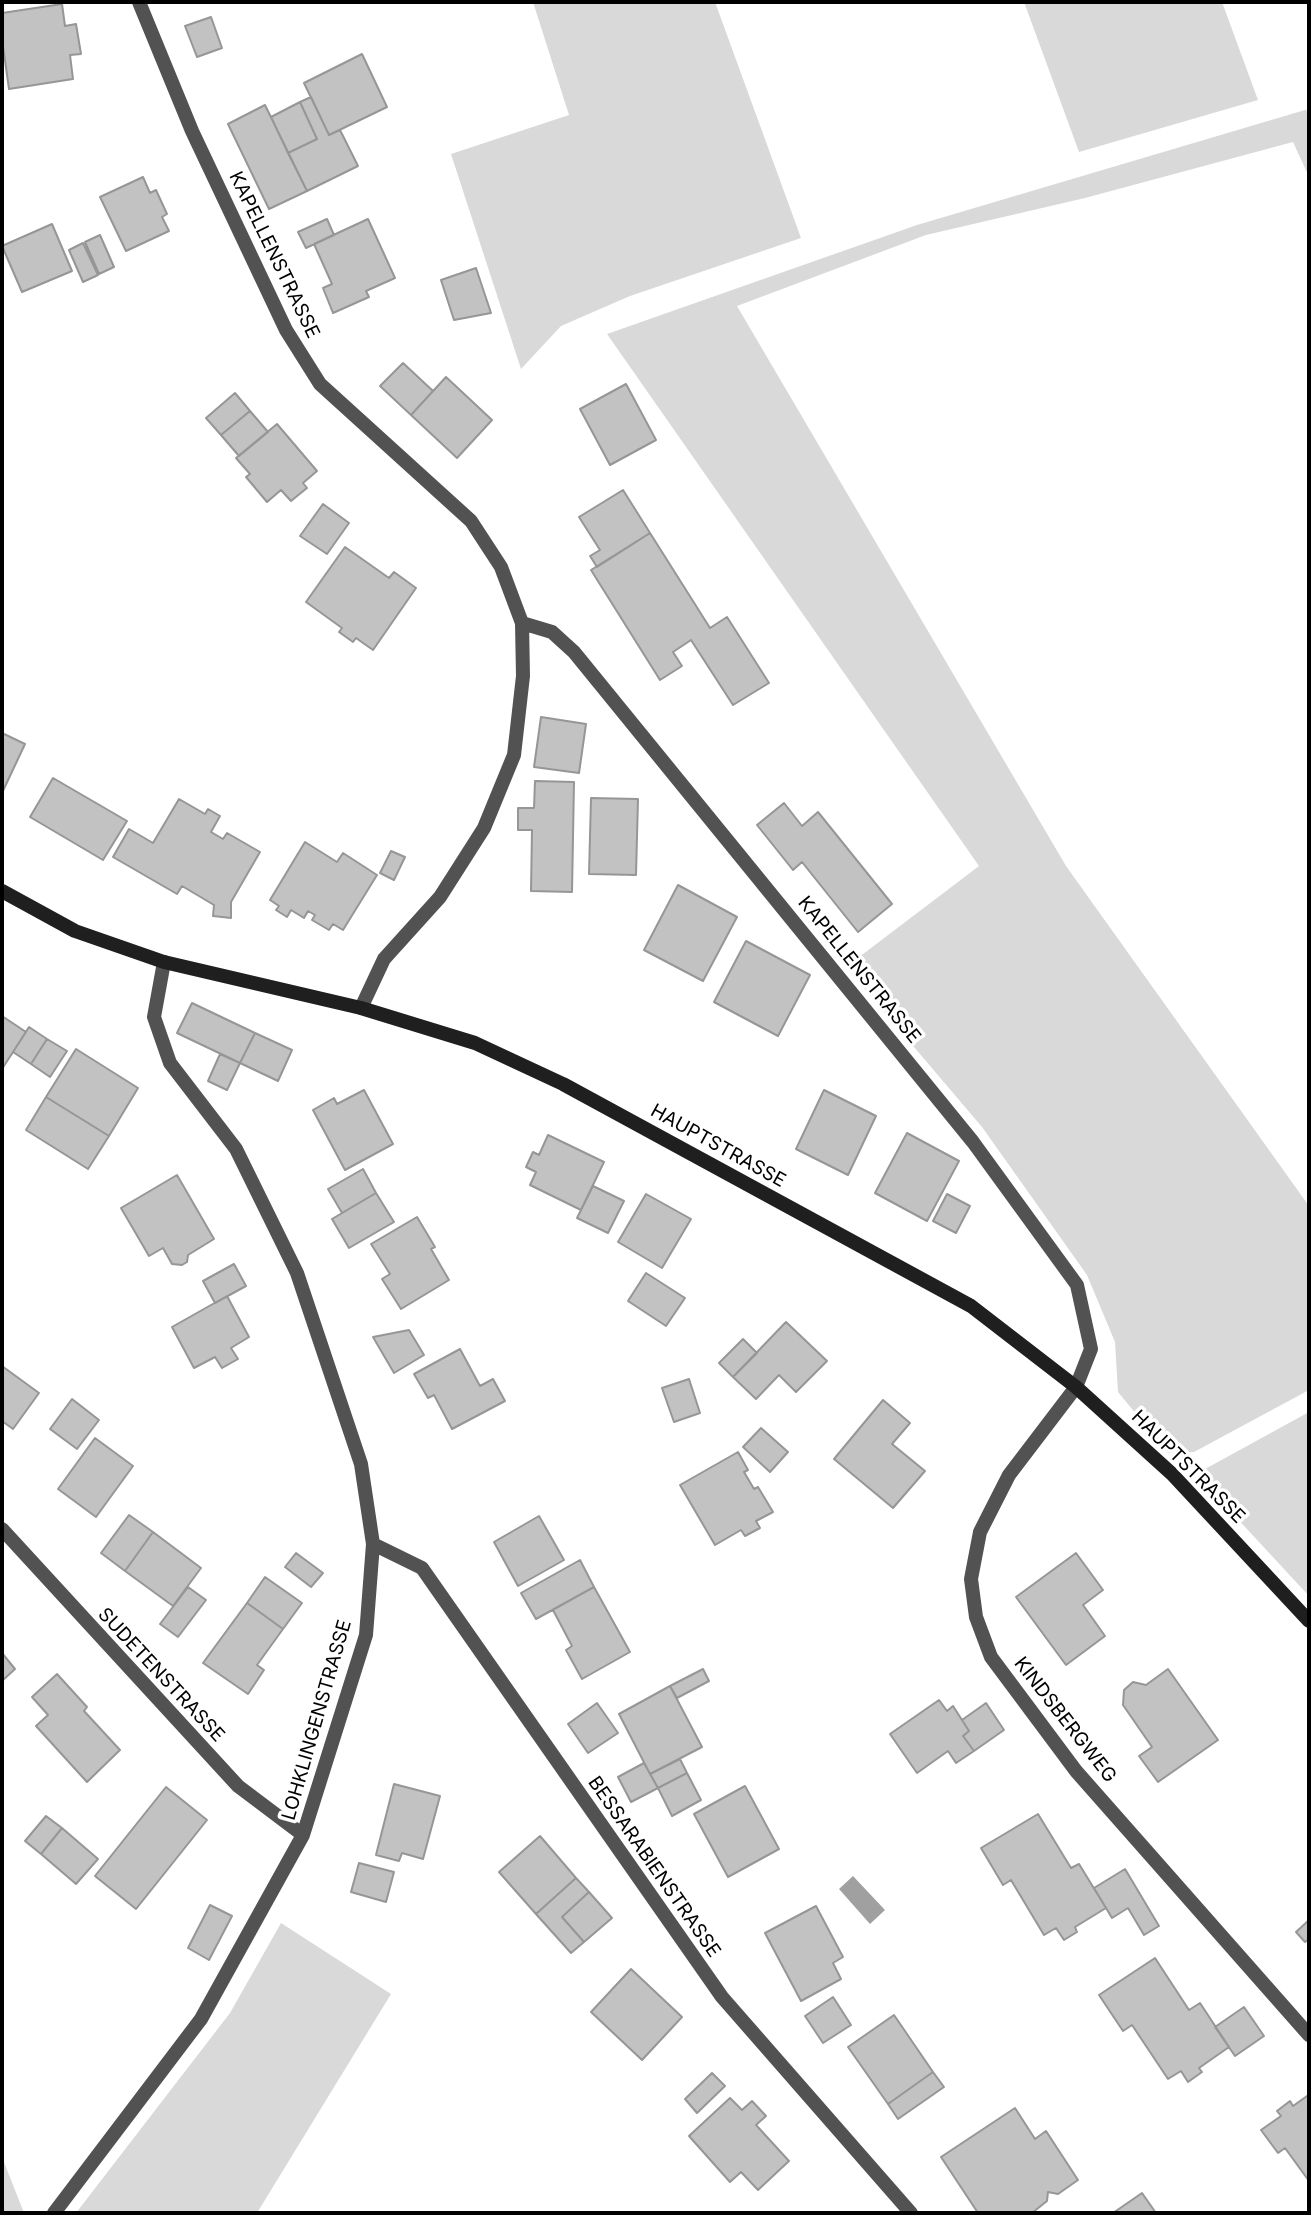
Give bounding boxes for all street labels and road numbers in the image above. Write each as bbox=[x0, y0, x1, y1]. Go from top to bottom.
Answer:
street label: KAPELLENSTRASSE bbox=[224, 168, 324, 342]
street label: KAPELLENSTRASSE bbox=[793, 892, 925, 1048]
street label: HAUPTSTRASSE bbox=[646, 1099, 790, 1193]
street label: HAUPTSTRASSE bbox=[1127, 1406, 1249, 1528]
street label: SUDETENSTRASSE bbox=[93, 1603, 229, 1747]
street label: LOHKLINGENSTRASSE bbox=[277, 1617, 357, 1823]
street label: KINDSBERGWEG bbox=[1009, 1653, 1121, 1787]
street label: BESSARABIENSTRASSE bbox=[583, 1772, 725, 1962]

